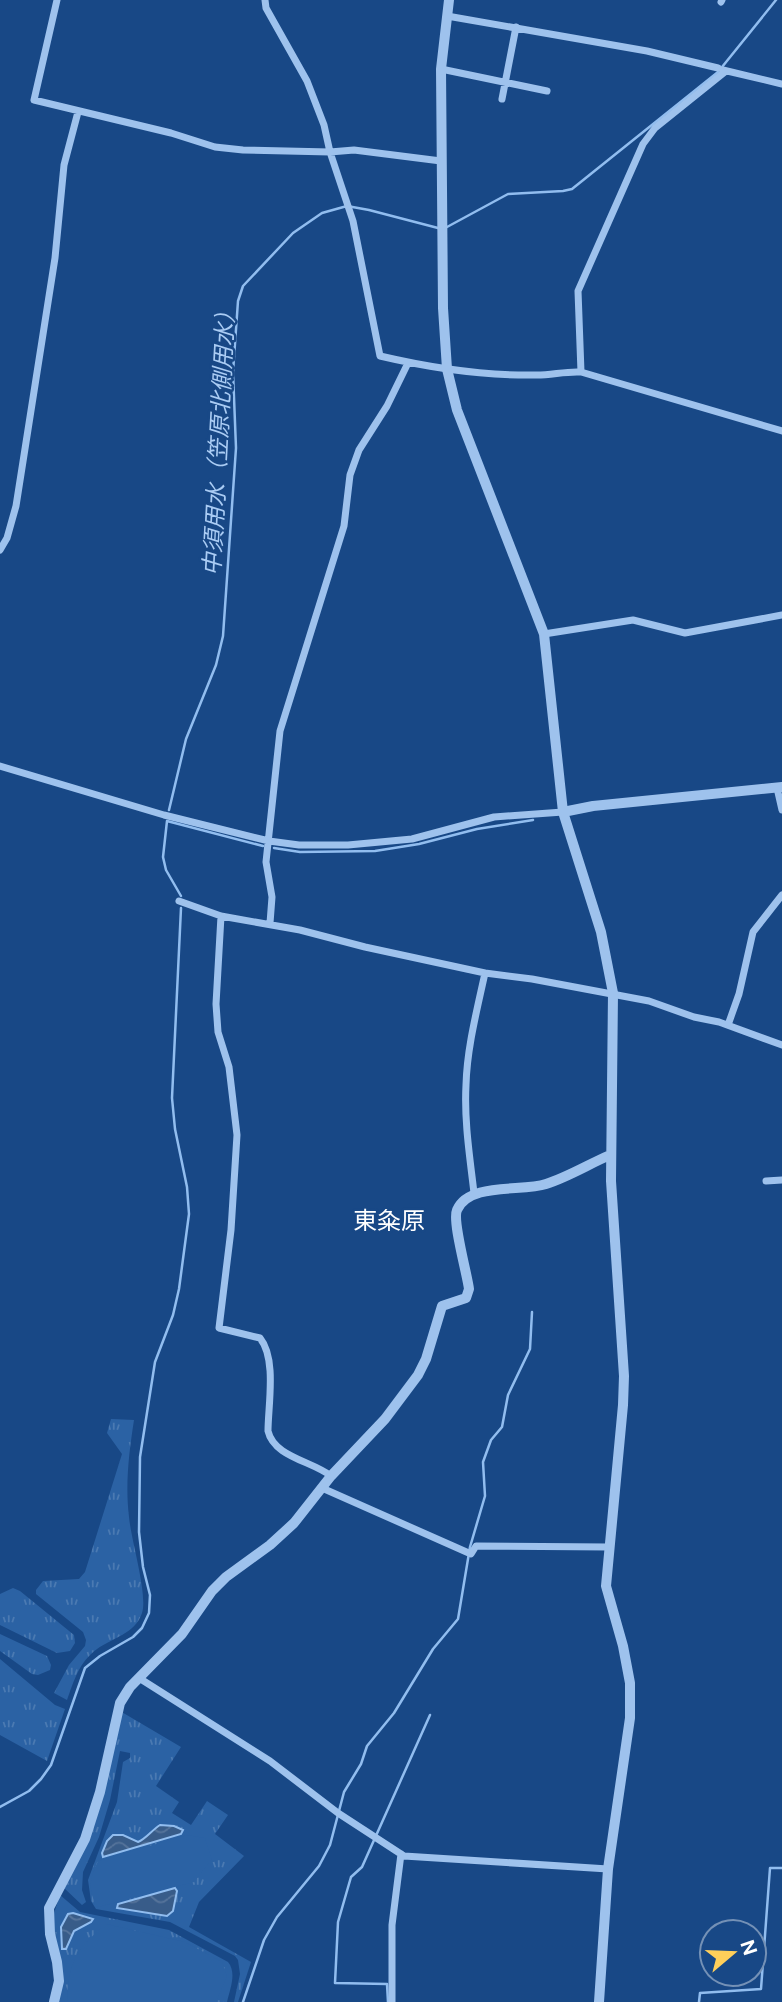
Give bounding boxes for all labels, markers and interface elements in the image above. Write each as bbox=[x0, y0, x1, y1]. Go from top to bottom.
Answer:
water label: 中須用水（笠原北側用水） bbox=[198, 299, 239, 576]
district label: 東粂原 bbox=[353, 1206, 425, 1234]
north arrow bbox=[698, 1918, 768, 1988]
text: N bbox=[736, 1937, 762, 1958]

